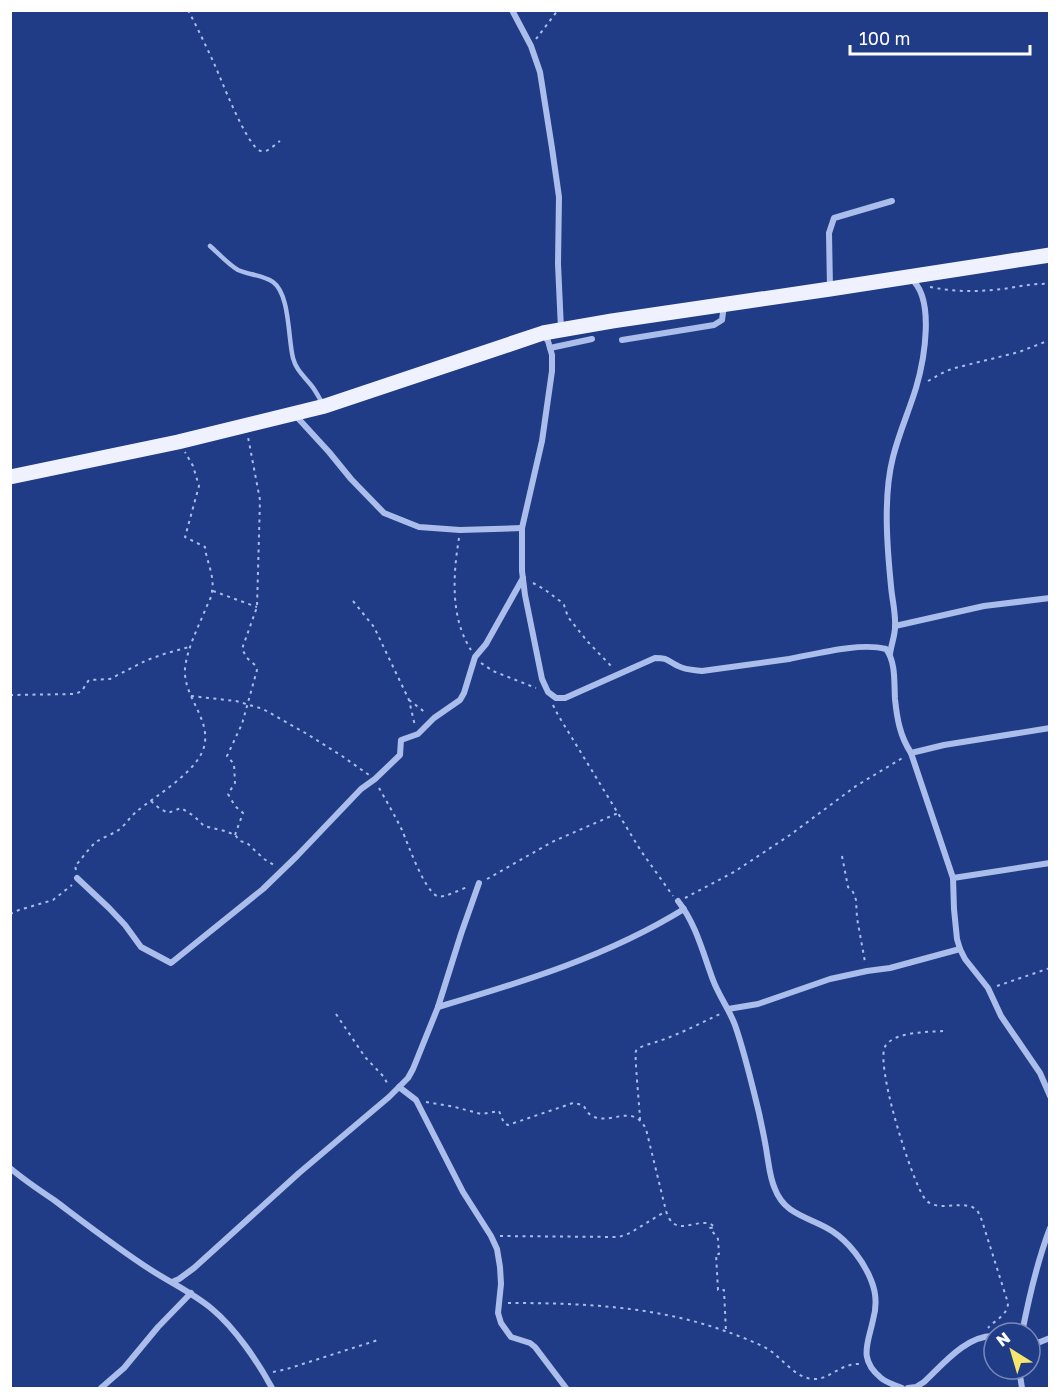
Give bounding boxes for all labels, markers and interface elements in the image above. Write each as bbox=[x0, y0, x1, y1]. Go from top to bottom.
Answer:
scale bar bbox=[850, 18, 1030, 56]
text: 100 m bbox=[859, 27, 910, 49]
north arrow bbox=[982, 1321, 1042, 1381]
text: N bbox=[992, 1327, 1014, 1351]

